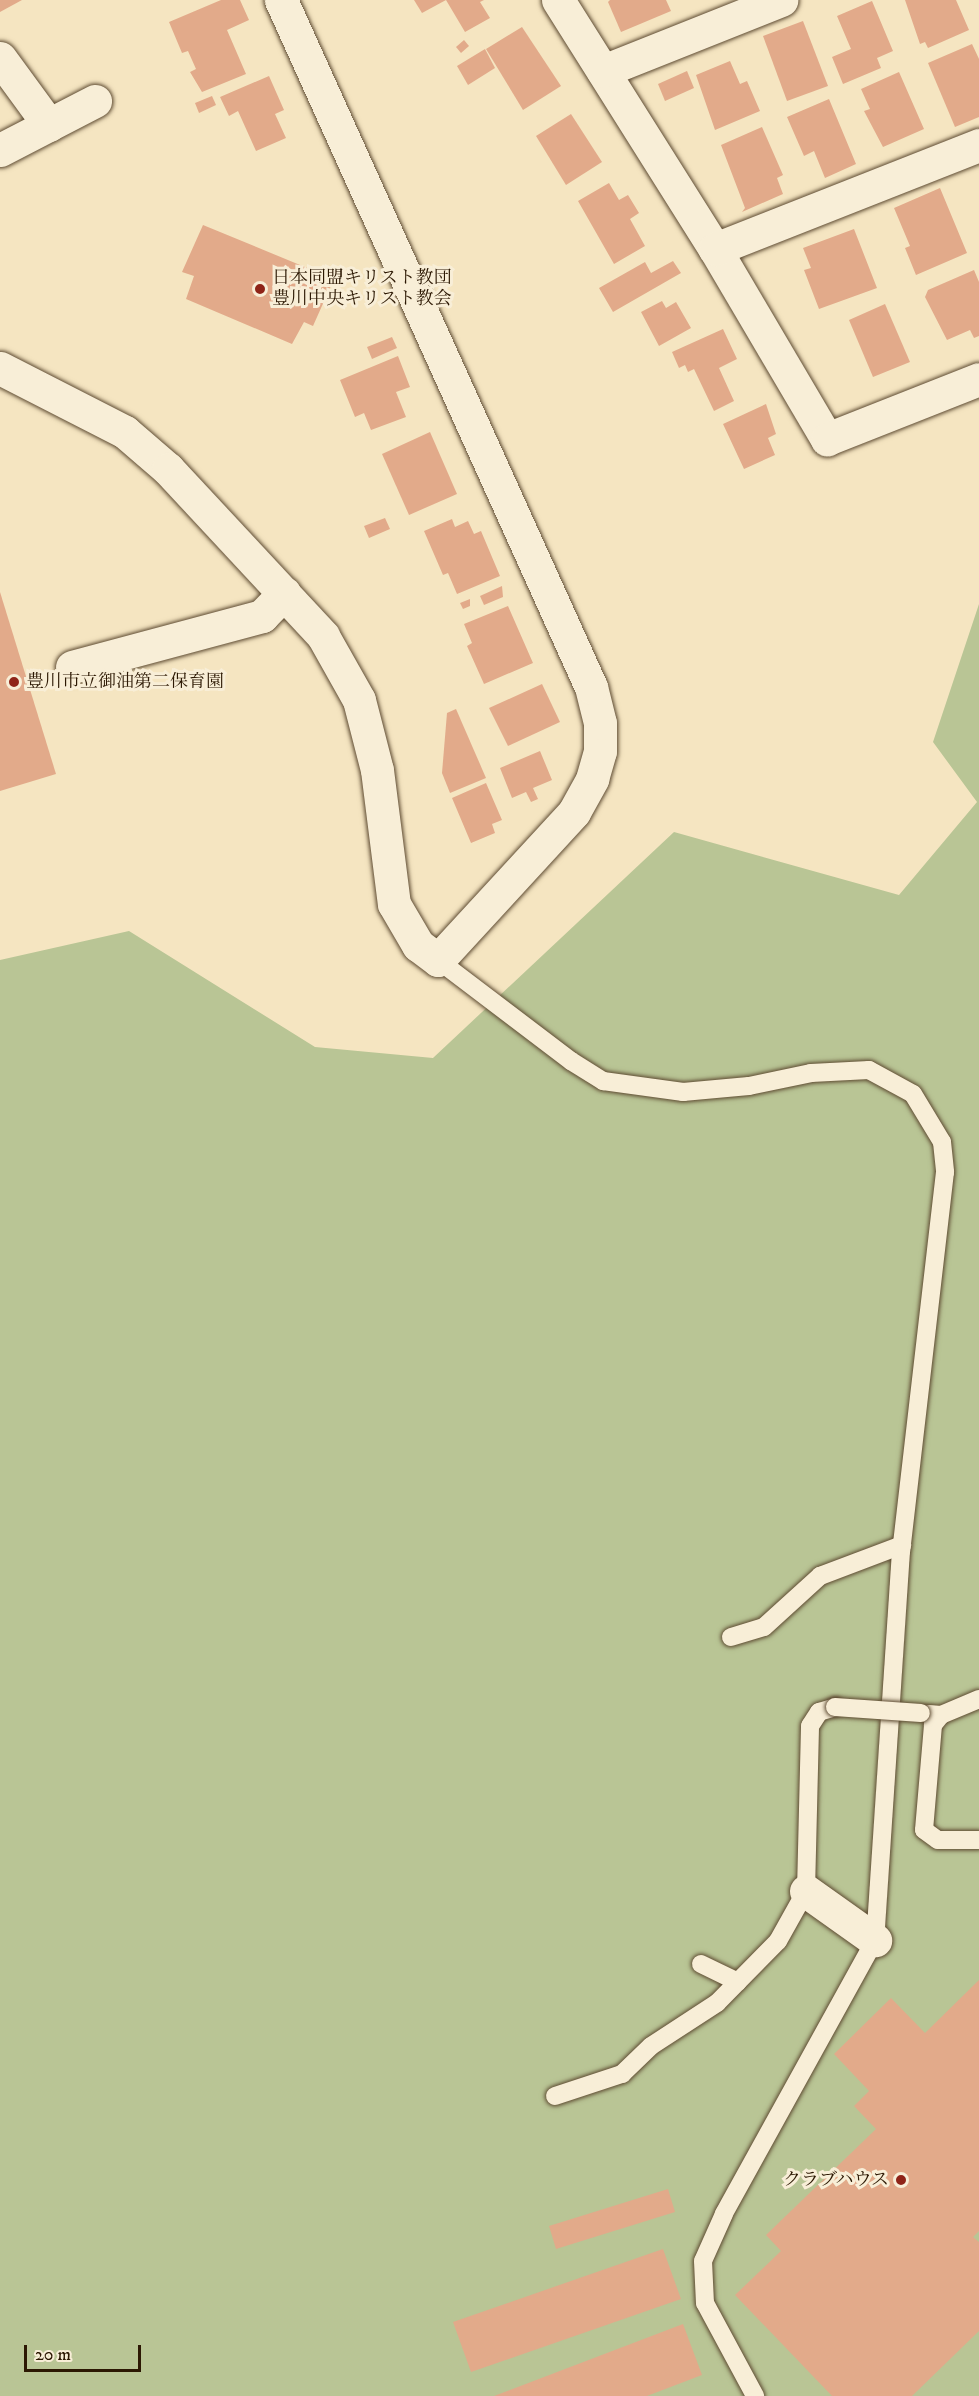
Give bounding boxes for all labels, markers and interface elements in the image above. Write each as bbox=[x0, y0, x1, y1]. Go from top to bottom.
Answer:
place label: 日本同盟キリスト教団 豊川中央キリスト教会 bbox=[272, 268, 452, 310]
marker: 日本同盟キリスト教団 豊川中央キリスト教会 bbox=[253, 282, 267, 296]
place label: 豊川市立御油第二保育園 bbox=[26, 671, 224, 693]
marker: 豊川市立御油第二保育園 bbox=[7, 675, 21, 689]
place label: クラブハウス bbox=[781, 2169, 889, 2191]
marker: クラブハウス bbox=[894, 2173, 908, 2187]
scale bar bbox=[27, 2333, 144, 2371]
text: 20 m bbox=[35, 2344, 71, 2366]

